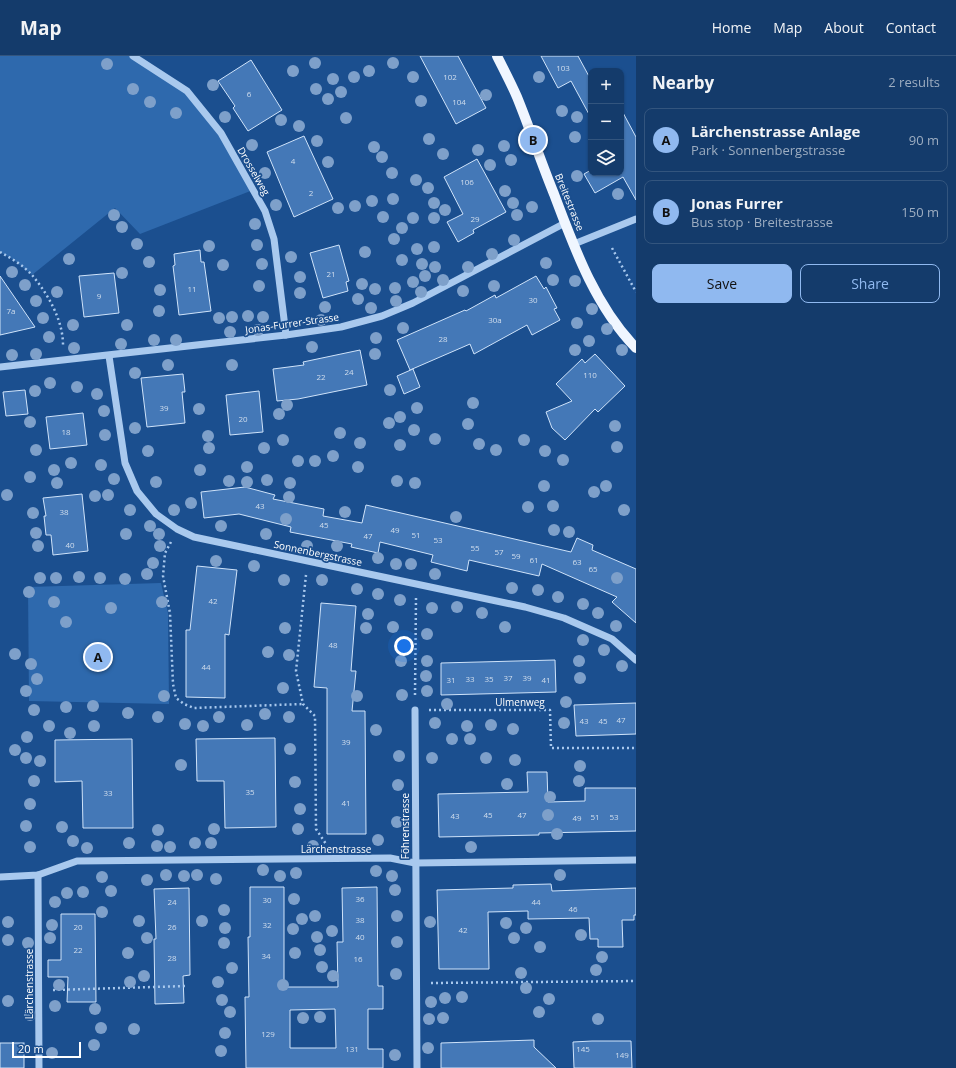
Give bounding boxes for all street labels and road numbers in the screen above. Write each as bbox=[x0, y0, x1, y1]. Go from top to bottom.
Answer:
street label: Drosselweg bbox=[234, 144, 274, 198]
street label: Breitestrasse bbox=[552, 171, 588, 233]
street label: Jonas-Furrer-Strasse bbox=[243, 309, 340, 337]
street label: Sonnenbergstrasse bbox=[273, 537, 364, 569]
street label: Ulmenweg bbox=[495, 695, 545, 709]
street label: Föhrenstrasse bbox=[398, 792, 412, 859]
street label: Lärchenstrasse bbox=[301, 842, 372, 856]
street label: Lärchenstrasse bbox=[22, 948, 36, 1019]

